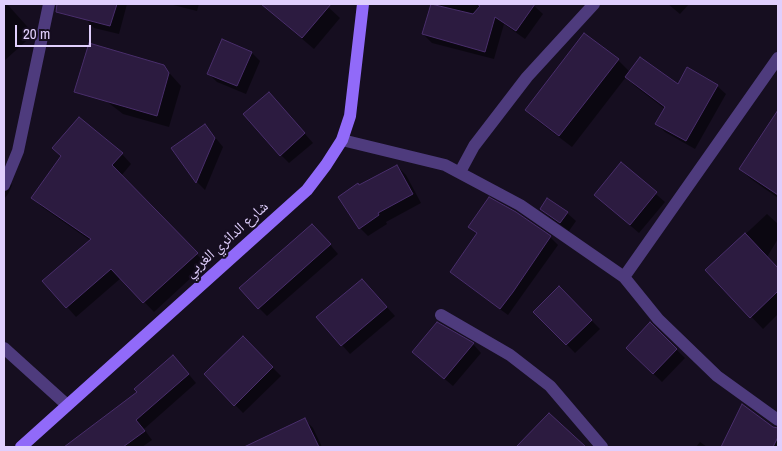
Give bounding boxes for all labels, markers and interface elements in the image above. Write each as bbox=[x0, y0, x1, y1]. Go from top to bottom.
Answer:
scale bar bbox=[18, 15, 94, 47]
text: 20 m bbox=[23, 23, 50, 44]
street label: شارع الدائري الغربي bbox=[182, 198, 272, 282]

